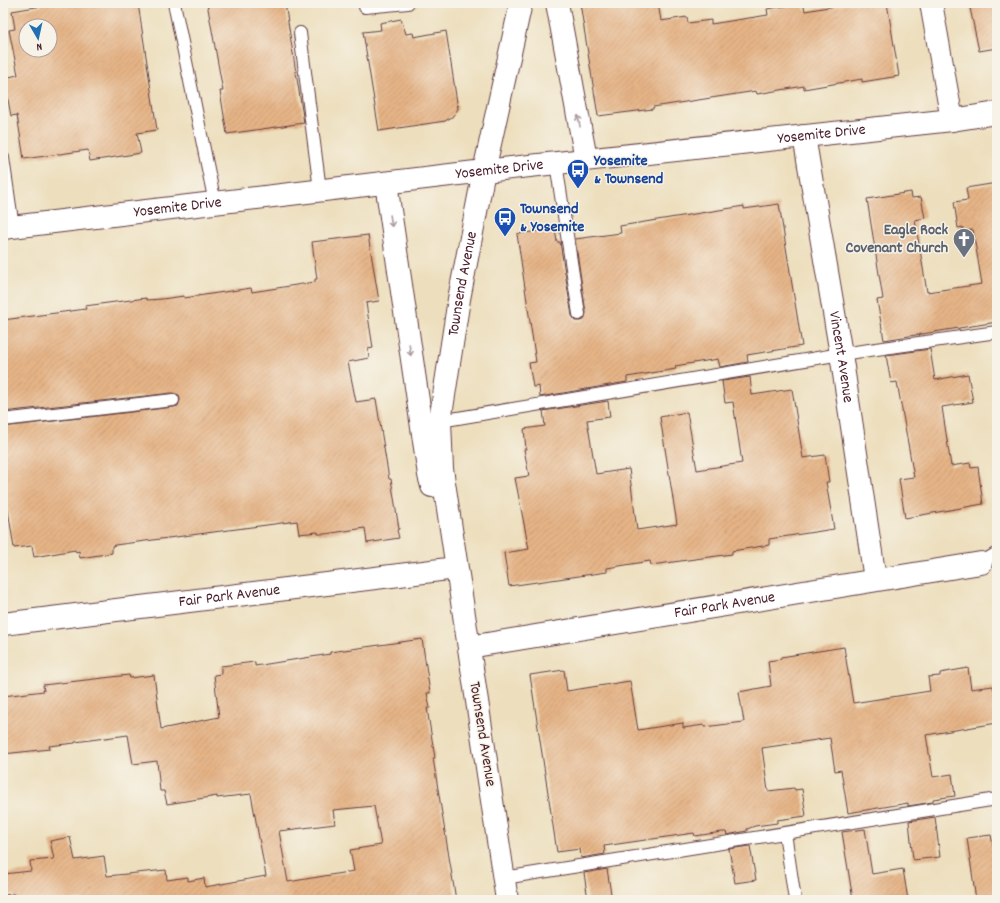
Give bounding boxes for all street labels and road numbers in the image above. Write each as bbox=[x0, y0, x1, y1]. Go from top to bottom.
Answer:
street label: Yosemite Drive bbox=[777, 118, 867, 150]
street label: Yosemite Drive bbox=[454, 153, 545, 186]
street label: Yosemite Drive bbox=[133, 191, 223, 224]
street label: Townsend Avenue bbox=[442, 229, 483, 338]
street label: Vincent Avenue bbox=[822, 309, 860, 404]
street label: Fair Park Avenue bbox=[177, 578, 281, 614]
street label: Fair Park Avenue bbox=[672, 585, 777, 625]
street label: Townsend Avenue bbox=[462, 680, 502, 788]

